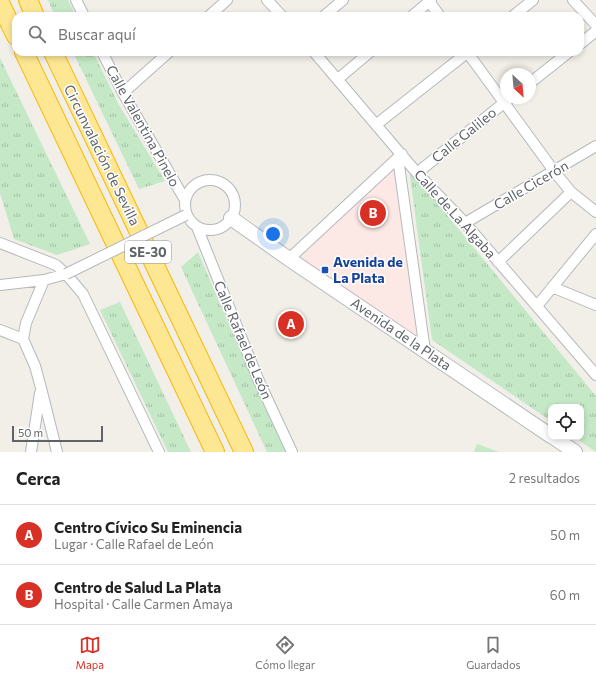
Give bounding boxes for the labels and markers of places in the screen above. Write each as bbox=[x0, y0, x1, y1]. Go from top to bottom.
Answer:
pin: B bbox=[360, 198, 386, 228]
place label: Avenida de La Plata bbox=[333, 253, 403, 286]
marker: Avenida de La Plata bbox=[320, 265, 330, 275]
pin: A bbox=[278, 309, 304, 339]

